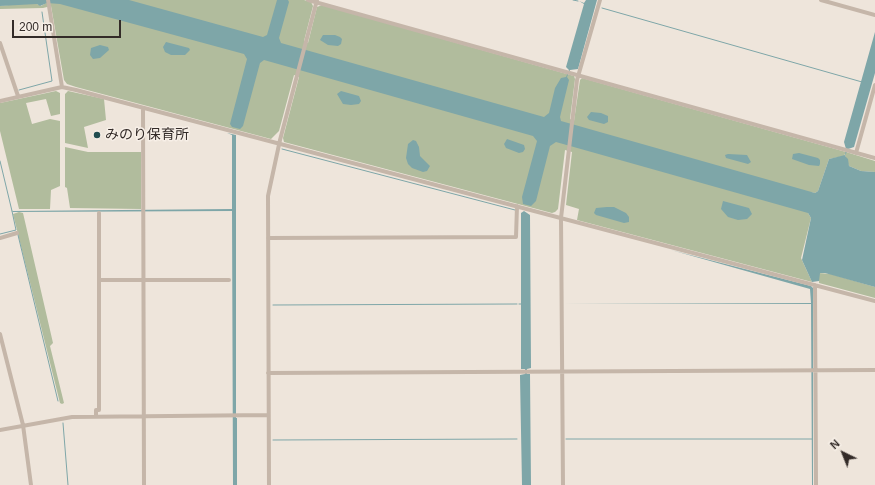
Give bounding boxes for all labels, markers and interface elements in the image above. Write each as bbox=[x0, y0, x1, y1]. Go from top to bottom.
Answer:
scale bar bbox=[14, 12, 123, 38]
text: 200 m bbox=[19, 20, 52, 34]
place label: みのり保育所 bbox=[105, 127, 189, 143]
marker: みのり保育所 bbox=[92, 130, 102, 140]
north arrow bbox=[823, 433, 863, 473]
text: N bbox=[828, 437, 842, 451]

